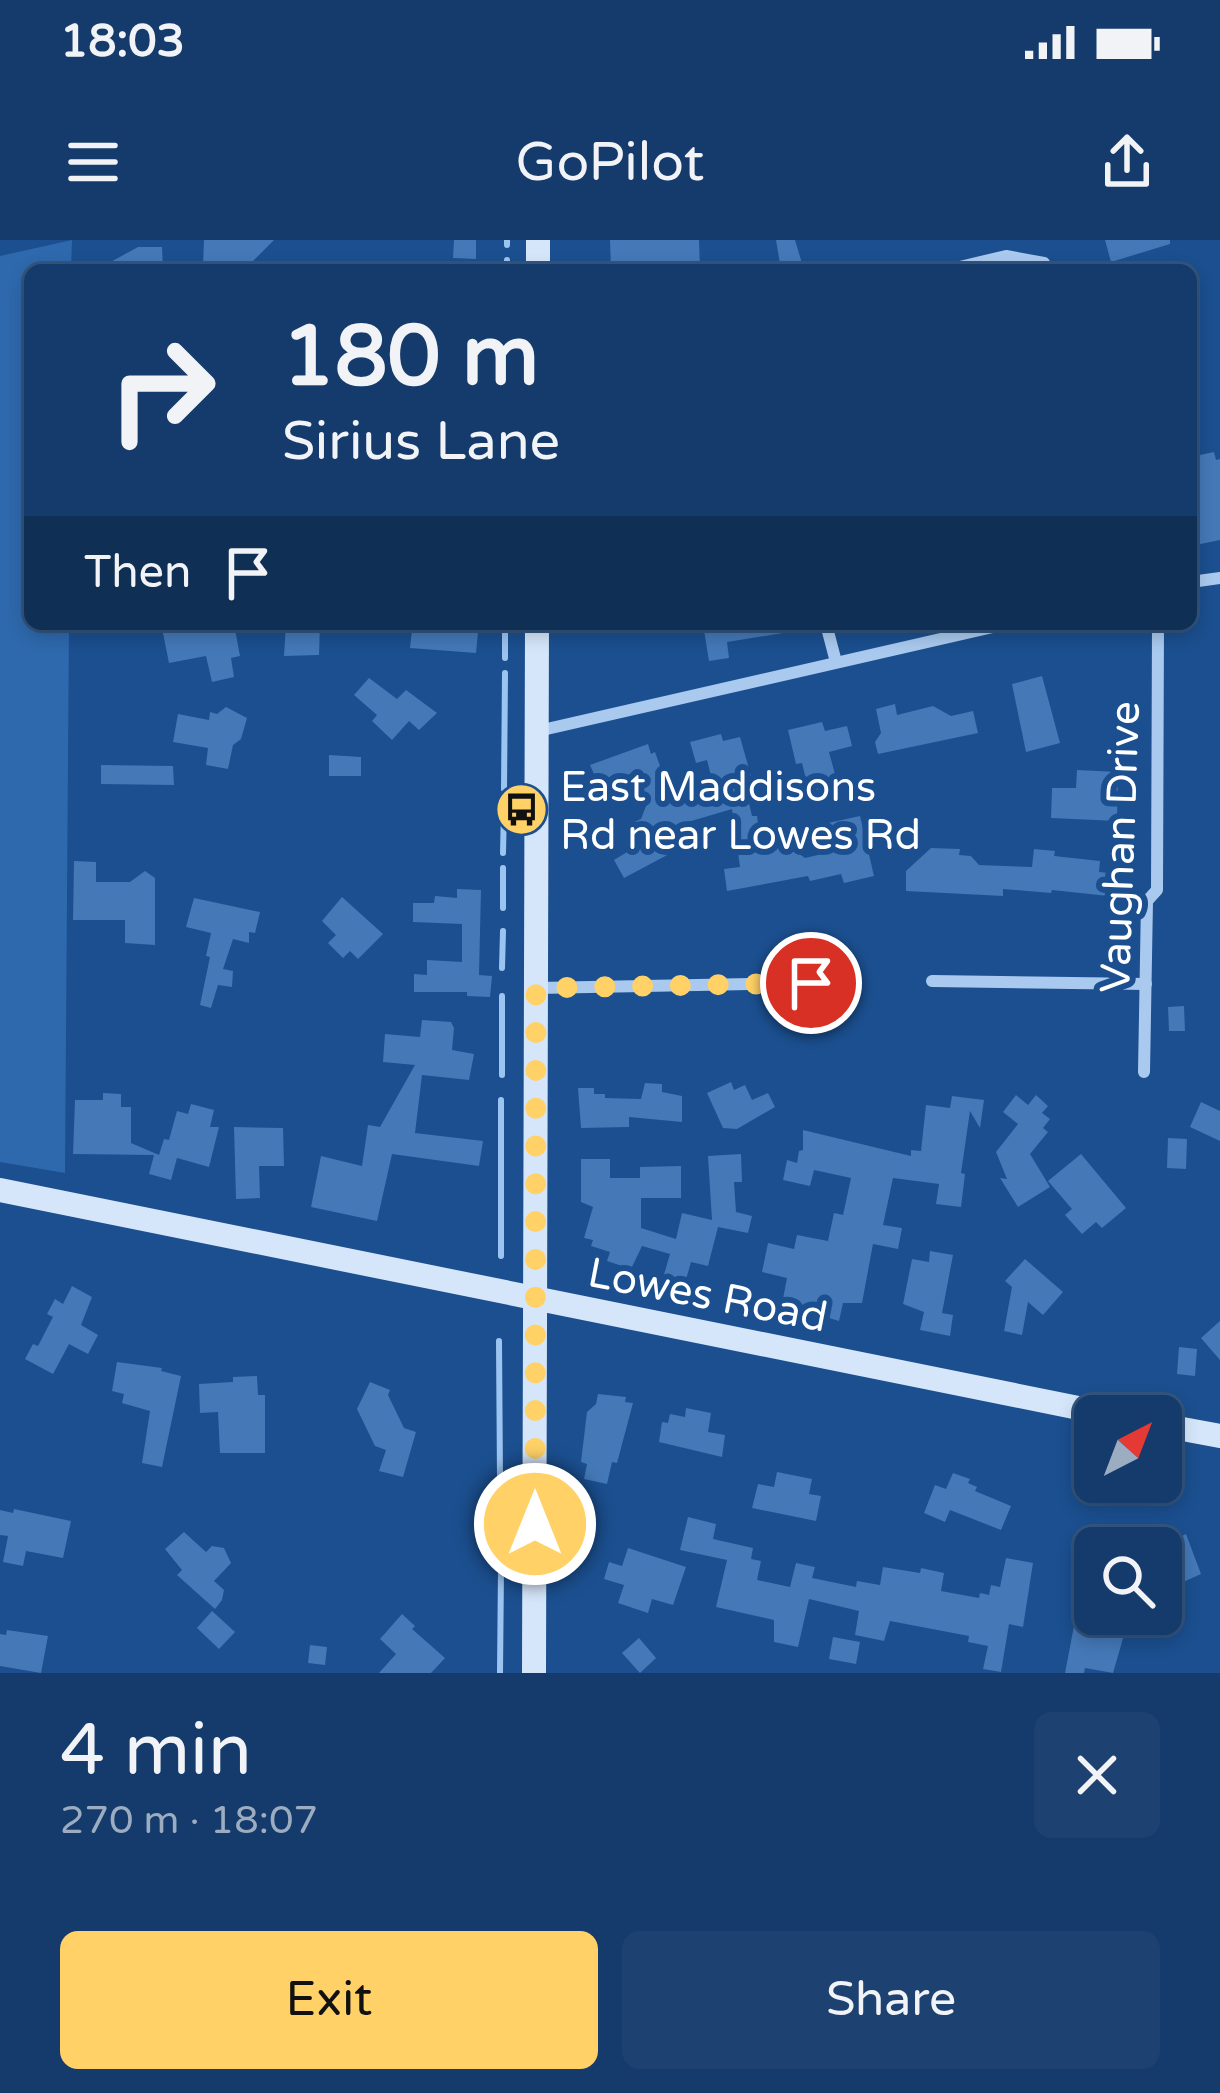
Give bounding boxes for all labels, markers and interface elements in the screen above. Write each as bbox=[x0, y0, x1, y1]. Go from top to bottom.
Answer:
text: 18:03 bbox=[60, 15, 185, 69]
icon: menu bbox=[60, 129, 126, 195]
icon: share bbox=[1094, 129, 1160, 195]
text: GoPilot bbox=[516, 130, 704, 195]
text: 180 m bbox=[282, 307, 539, 408]
icon: right bbox=[84, 312, 240, 468]
text: Sirius Lane bbox=[282, 409, 560, 474]
icon: arrive bbox=[215, 540, 281, 606]
text: Then bbox=[84, 546, 191, 600]
street label: Vaughan Drive bbox=[1090, 701, 1151, 994]
place label: East Maddisons Rd near Lowes Rd bbox=[560, 762, 921, 861]
bus stop icon: East Maddisons Rd near Lowes Rd bbox=[493, 782, 549, 838]
pin bbox=[760, 932, 862, 1034]
icon: arrive bbox=[778, 950, 844, 1016]
street label: Lowes Road bbox=[584, 1247, 832, 1344]
north arrow bbox=[1074, 1395, 1182, 1503]
map controls bbox=[1074, 1395, 1182, 1635]
position arrow bbox=[472, 1461, 598, 1587]
button: search bbox=[1074, 1527, 1182, 1635]
text: 4 min bbox=[60, 1708, 252, 1795]
button: close bbox=[1034, 1712, 1160, 1838]
text: 270 m · 18:07 bbox=[60, 1797, 318, 1844]
button: Exit bbox=[60, 1931, 598, 2069]
button: Share bbox=[622, 1931, 1160, 2069]

